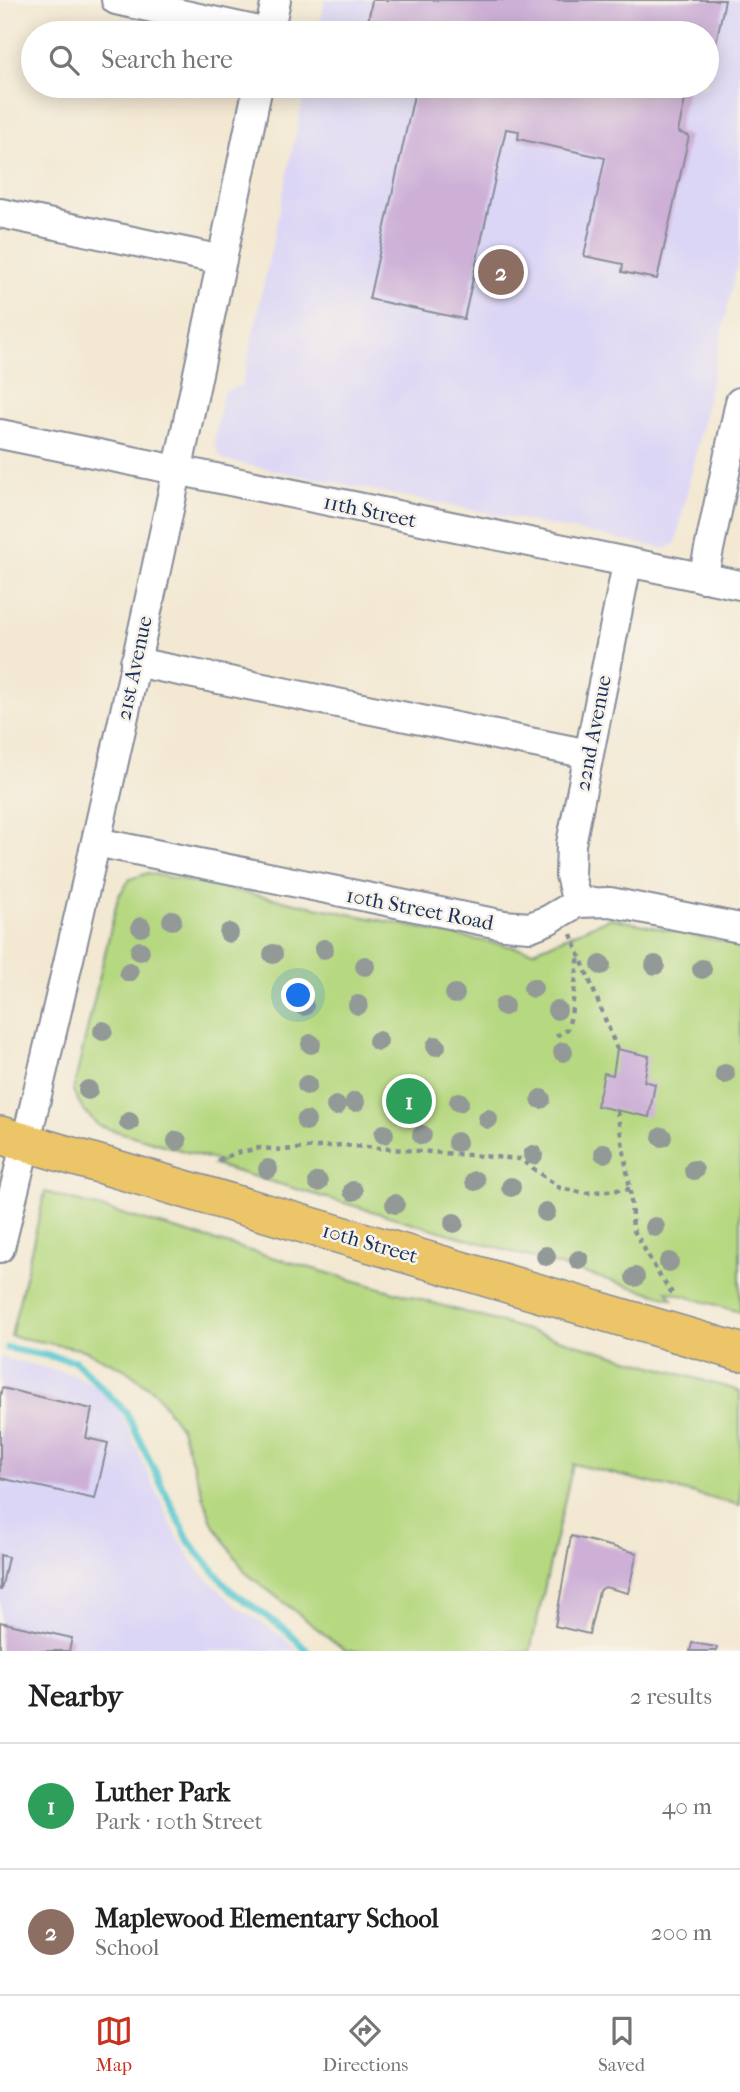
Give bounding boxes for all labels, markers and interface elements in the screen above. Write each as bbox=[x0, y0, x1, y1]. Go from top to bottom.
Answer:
search box bbox=[21, 21, 719, 98]
icon: search bbox=[45, 41, 83, 79]
text: Search here bbox=[101, 44, 233, 75]
pin: 2 bbox=[478, 246, 524, 298]
street label: 11th Street bbox=[321, 489, 419, 533]
street label: 21st Avenue bbox=[111, 614, 157, 722]
street label: 22nd Avenue bbox=[570, 673, 616, 793]
street label: 10th Street Road bbox=[344, 883, 496, 935]
your location bbox=[281, 978, 315, 1012]
pin: 1 bbox=[386, 1075, 432, 1127]
street label: 10th Street bbox=[320, 1218, 421, 1268]
text: Nearby bbox=[28, 1679, 123, 1714]
text: 2 results bbox=[630, 1683, 712, 1710]
text: Luther Park bbox=[95, 1777, 230, 1808]
text: 1 bbox=[47, 1793, 55, 1820]
text: 40 m bbox=[662, 1793, 712, 1820]
text: Park · 10th Street bbox=[95, 1808, 263, 1835]
text: Maplewood Elementary School bbox=[95, 1903, 439, 1934]
text: 2 bbox=[45, 1919, 57, 1946]
text: 200 m bbox=[651, 1919, 712, 1946]
text: School bbox=[95, 1934, 159, 1961]
tab: Map bbox=[95, 2012, 133, 2076]
tab: Directions bbox=[323, 2012, 408, 2076]
tab: Saved bbox=[598, 2012, 645, 2076]

